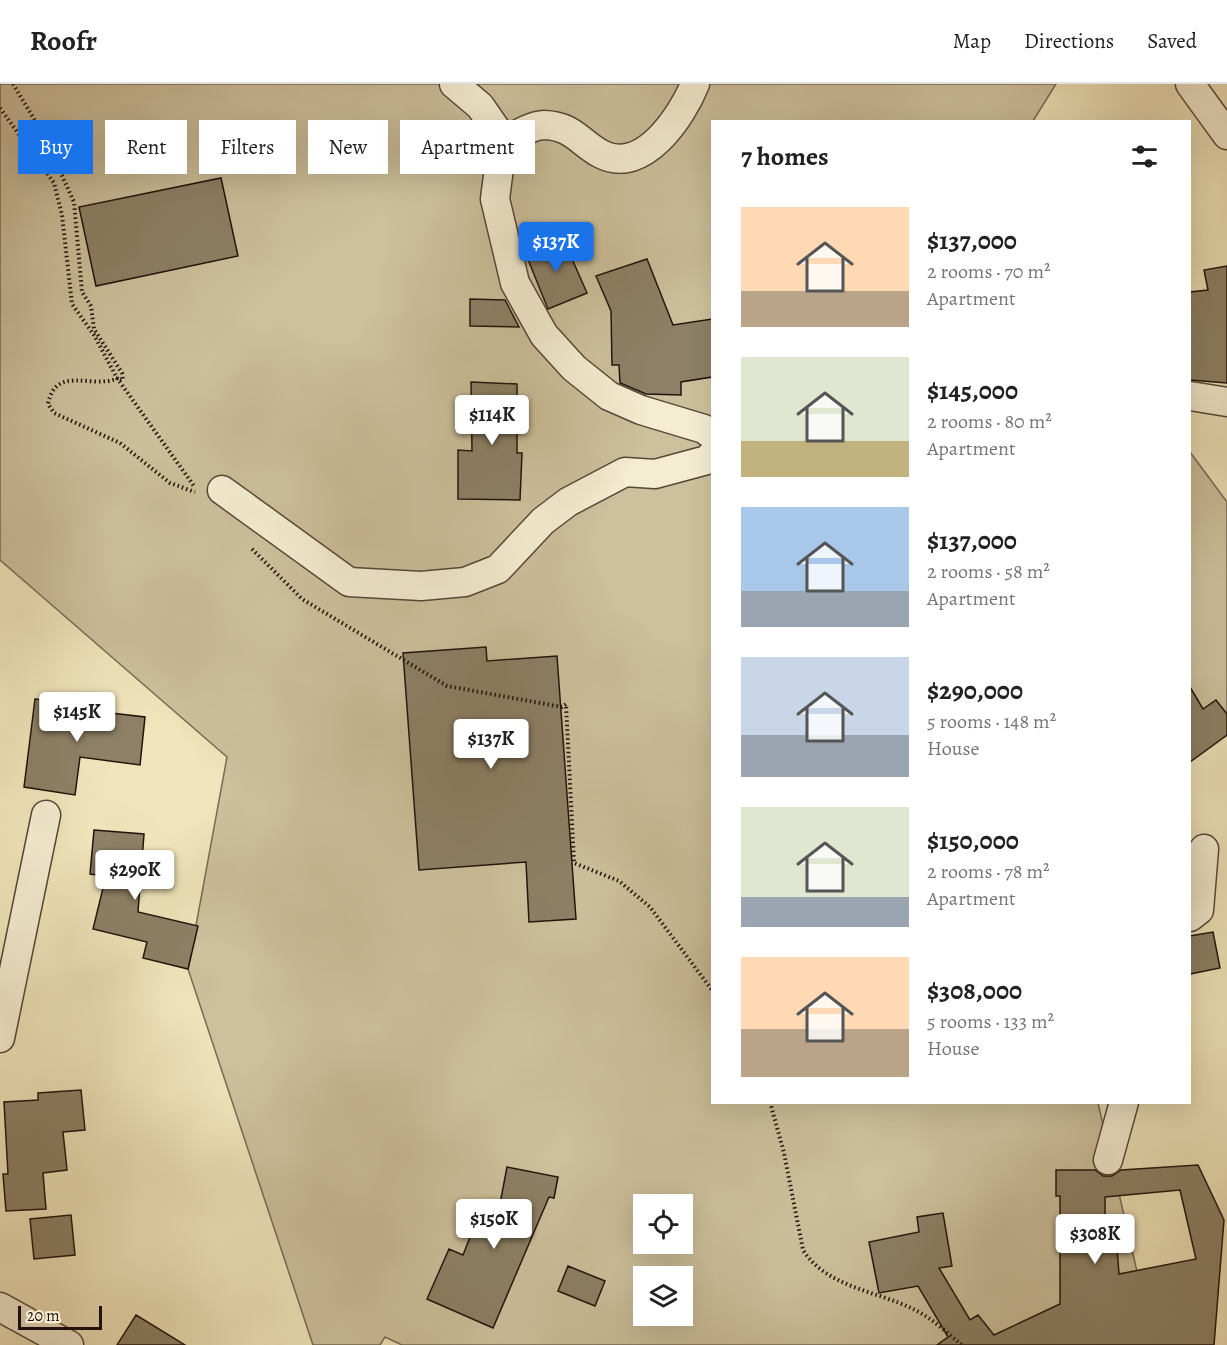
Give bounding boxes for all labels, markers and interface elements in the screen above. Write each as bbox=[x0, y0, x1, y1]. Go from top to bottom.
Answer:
text: Roofr bbox=[30, 22, 97, 60]
text: Map bbox=[953, 27, 991, 55]
text: Directions bbox=[1024, 27, 1114, 55]
text: Saved bbox=[1147, 27, 1197, 55]
chip: Buy bbox=[18, 120, 93, 174]
chip: Rent bbox=[105, 120, 187, 174]
chip: Filters bbox=[199, 120, 296, 174]
chip: New bbox=[308, 120, 388, 174]
chip: Apartment bbox=[400, 120, 535, 174]
text: 7 homes bbox=[741, 139, 829, 174]
icon: filters bbox=[1128, 140, 1161, 173]
pin: $137K bbox=[514, 222, 598, 273]
text: $137,000 bbox=[927, 223, 1017, 258]
text: $137K bbox=[533, 228, 579, 255]
icon: home bbox=[789, 231, 861, 303]
text: 2 rooms · 70 m² bbox=[927, 258, 1051, 285]
text: Apartment bbox=[927, 285, 1016, 312]
text: $145,000 bbox=[927, 373, 1018, 408]
icon: home bbox=[789, 381, 861, 453]
pin: $114K bbox=[450, 395, 534, 446]
text: $114K bbox=[469, 401, 515, 428]
text: 2 rooms · 80 m² bbox=[927, 408, 1052, 435]
text: Apartment bbox=[927, 435, 1016, 462]
text: $137,000 bbox=[927, 523, 1017, 558]
icon: home bbox=[789, 531, 861, 603]
text: 2 rooms · 58 m² bbox=[927, 558, 1050, 585]
text: Apartment bbox=[927, 585, 1016, 612]
text: $290,000 bbox=[927, 673, 1023, 708]
icon: home bbox=[789, 681, 861, 753]
pin: $145K bbox=[35, 692, 119, 743]
text: $145K bbox=[53, 698, 101, 725]
text: 5 rooms · 148 m² bbox=[927, 708, 1056, 735]
pin: $137K bbox=[449, 719, 533, 770]
text: $137K bbox=[468, 725, 514, 752]
text: House bbox=[927, 735, 979, 762]
text: $150,000 bbox=[927, 823, 1019, 858]
icon: home bbox=[789, 831, 861, 903]
pin: $290K bbox=[93, 850, 177, 901]
text: $290K bbox=[109, 856, 161, 883]
text: 2 rooms · 78 m² bbox=[927, 858, 1050, 885]
text: Apartment bbox=[927, 885, 1016, 912]
text: $308,000 bbox=[927, 973, 1022, 1008]
icon: home bbox=[789, 981, 861, 1053]
text: 5 rooms · 133 m² bbox=[927, 1008, 1054, 1035]
text: House bbox=[927, 1035, 979, 1062]
map controls bbox=[633, 1194, 693, 1326]
button: locate bbox=[633, 1194, 693, 1254]
pin: $150K bbox=[452, 1199, 536, 1250]
text: $150K bbox=[470, 1205, 518, 1232]
pin: $308K bbox=[1053, 1214, 1137, 1265]
text: $308K bbox=[1070, 1220, 1120, 1247]
button: layers bbox=[633, 1266, 693, 1326]
scale bar bbox=[18, 1303, 102, 1330]
text: 20 m bbox=[27, 1305, 60, 1327]

